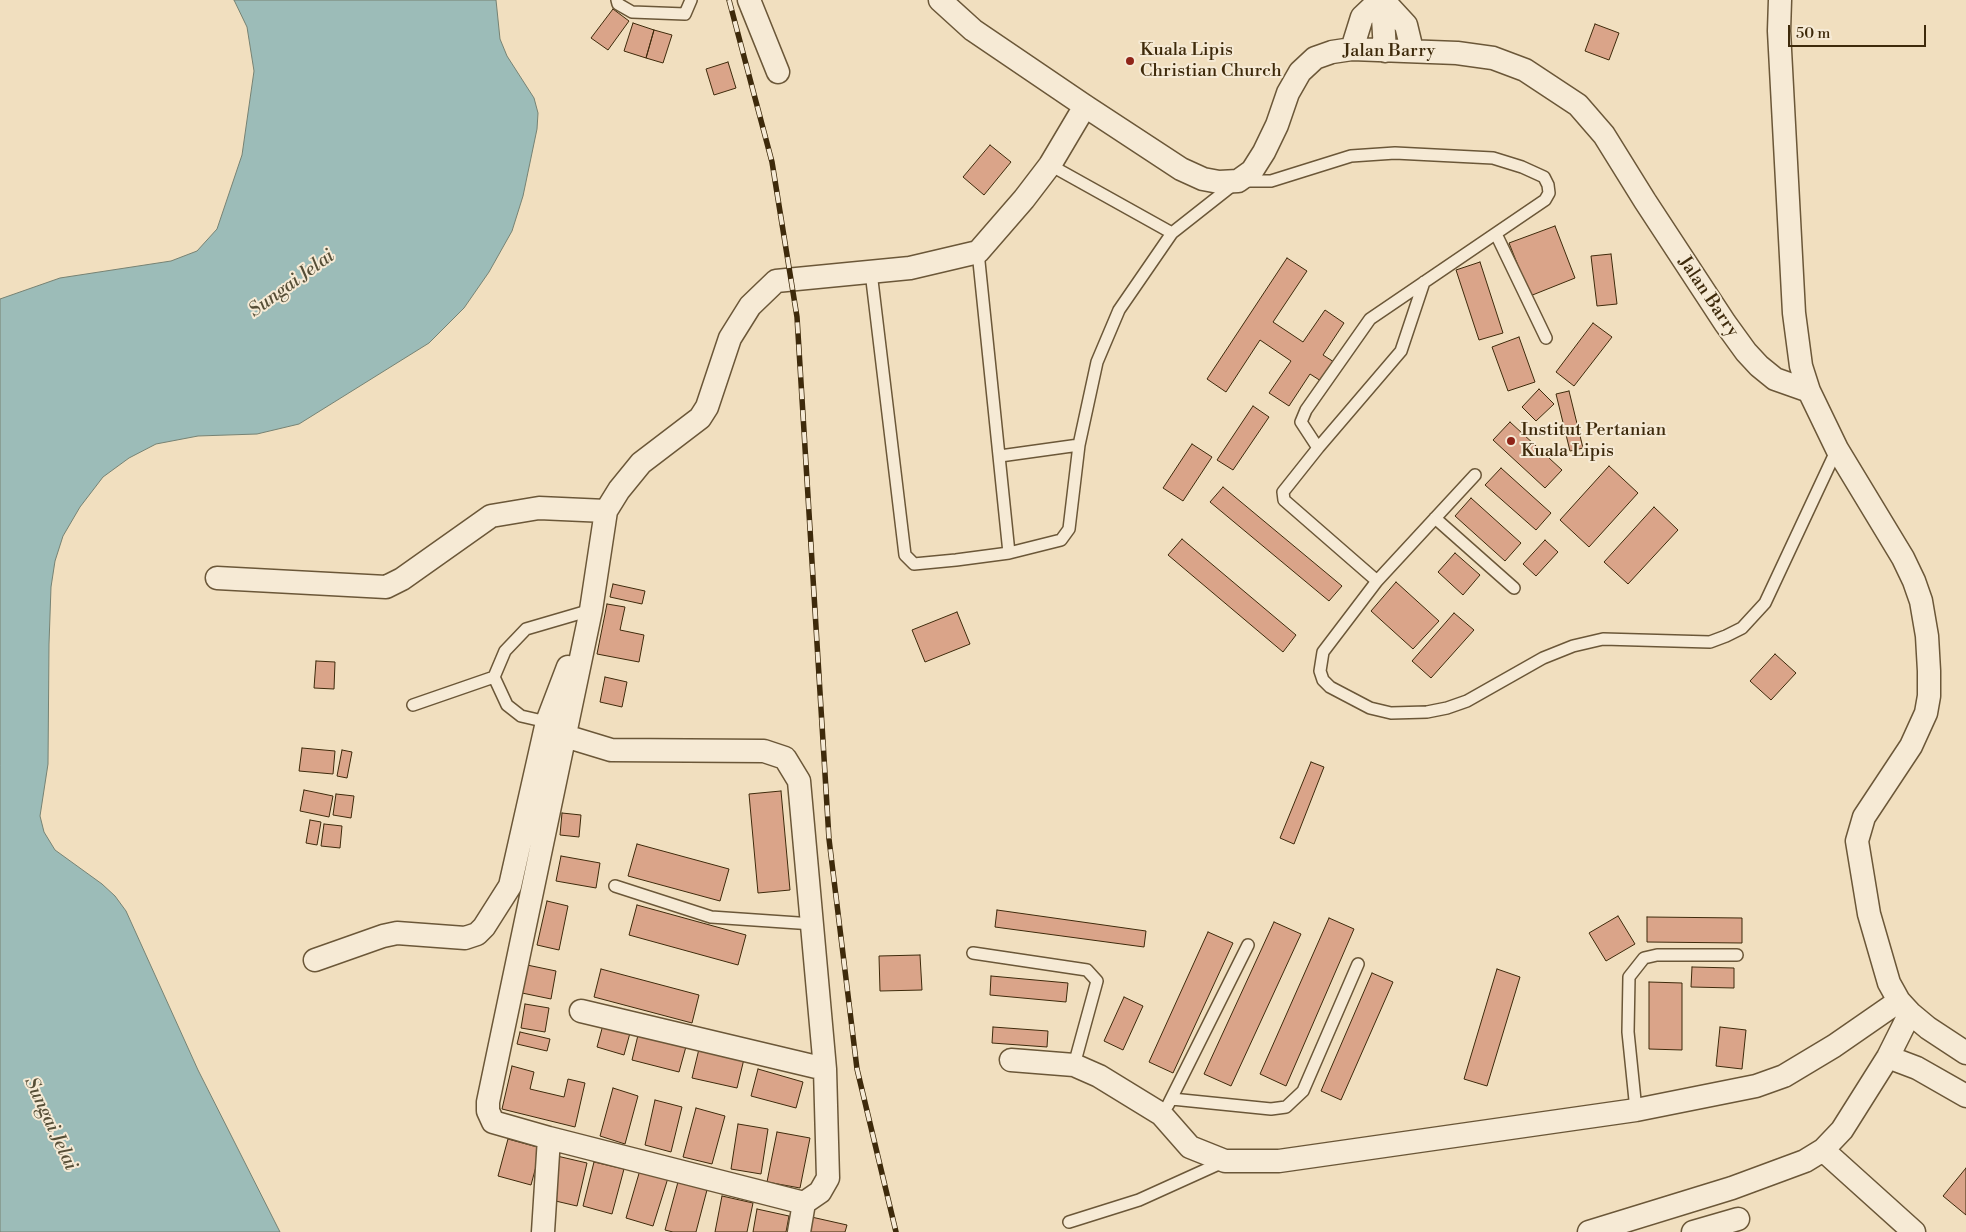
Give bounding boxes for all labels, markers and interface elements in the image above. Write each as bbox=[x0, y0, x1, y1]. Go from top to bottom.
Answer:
scale bar bbox=[1791, 15, 1928, 47]
text: 50 m bbox=[1796, 24, 1830, 43]
place label: Kuala Lipis Christian Church bbox=[1140, 40, 1282, 82]
street label: Jalan Barry bbox=[1343, 41, 1435, 63]
marker: Kuala Lipis Christian Church bbox=[1124, 55, 1136, 67]
water label: Sungai Jelai bbox=[245, 245, 339, 323]
street label: Jalan Barry bbox=[1673, 253, 1743, 341]
place label: Institut Pertanian Kuala Lipis bbox=[1521, 420, 1666, 462]
marker: Institut Pertanian Kuala Lipis bbox=[1505, 435, 1517, 447]
water label: Sungai Jelai bbox=[18, 1074, 82, 1174]

